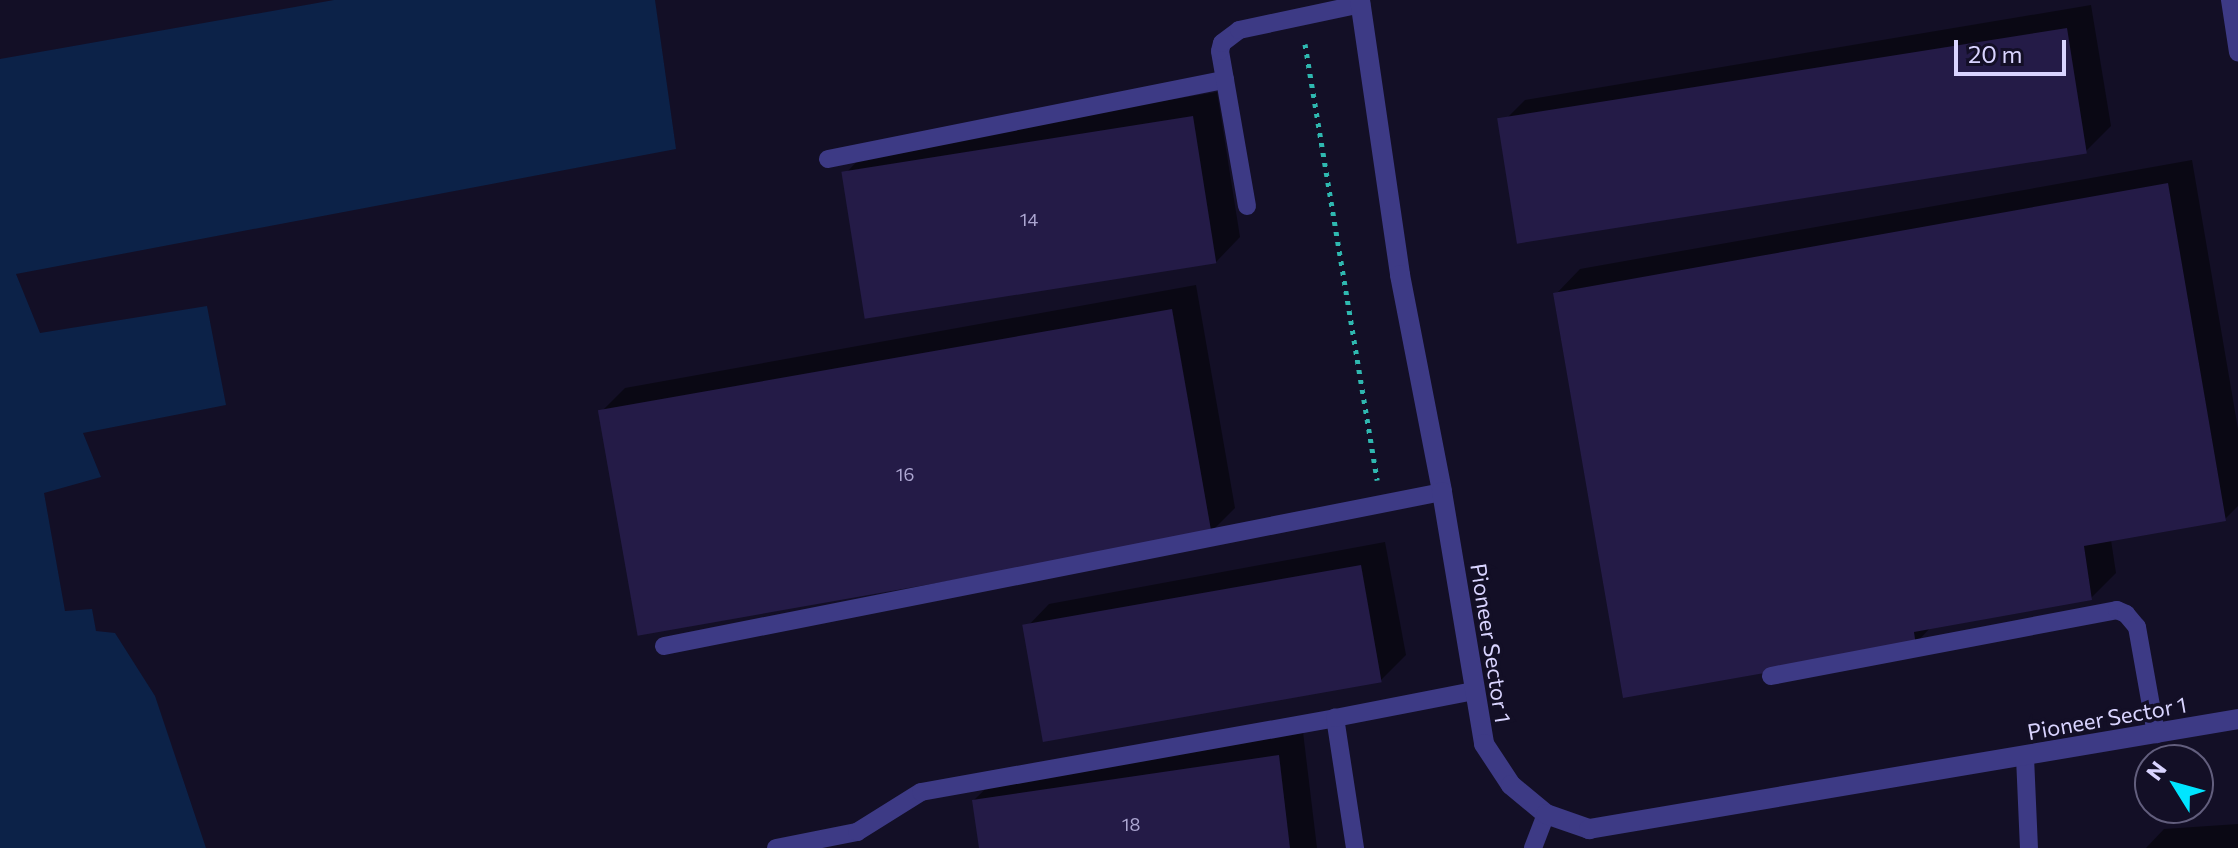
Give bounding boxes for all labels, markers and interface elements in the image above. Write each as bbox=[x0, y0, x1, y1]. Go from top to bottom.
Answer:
scale bar bbox=[1958, 24, 2070, 74]
text: 20 m bbox=[1968, 39, 2022, 68]
house number: 14 bbox=[1020, 208, 1038, 230]
house number: 16 bbox=[896, 463, 914, 485]
street label: Pioneer Sector 1 bbox=[1465, 561, 1517, 725]
street label: Pioneer Sector 1 bbox=[2025, 691, 2189, 745]
north arrow bbox=[2134, 744, 2214, 824]
text: N bbox=[2140, 756, 2172, 785]
house number: 18 bbox=[1122, 813, 1140, 835]

